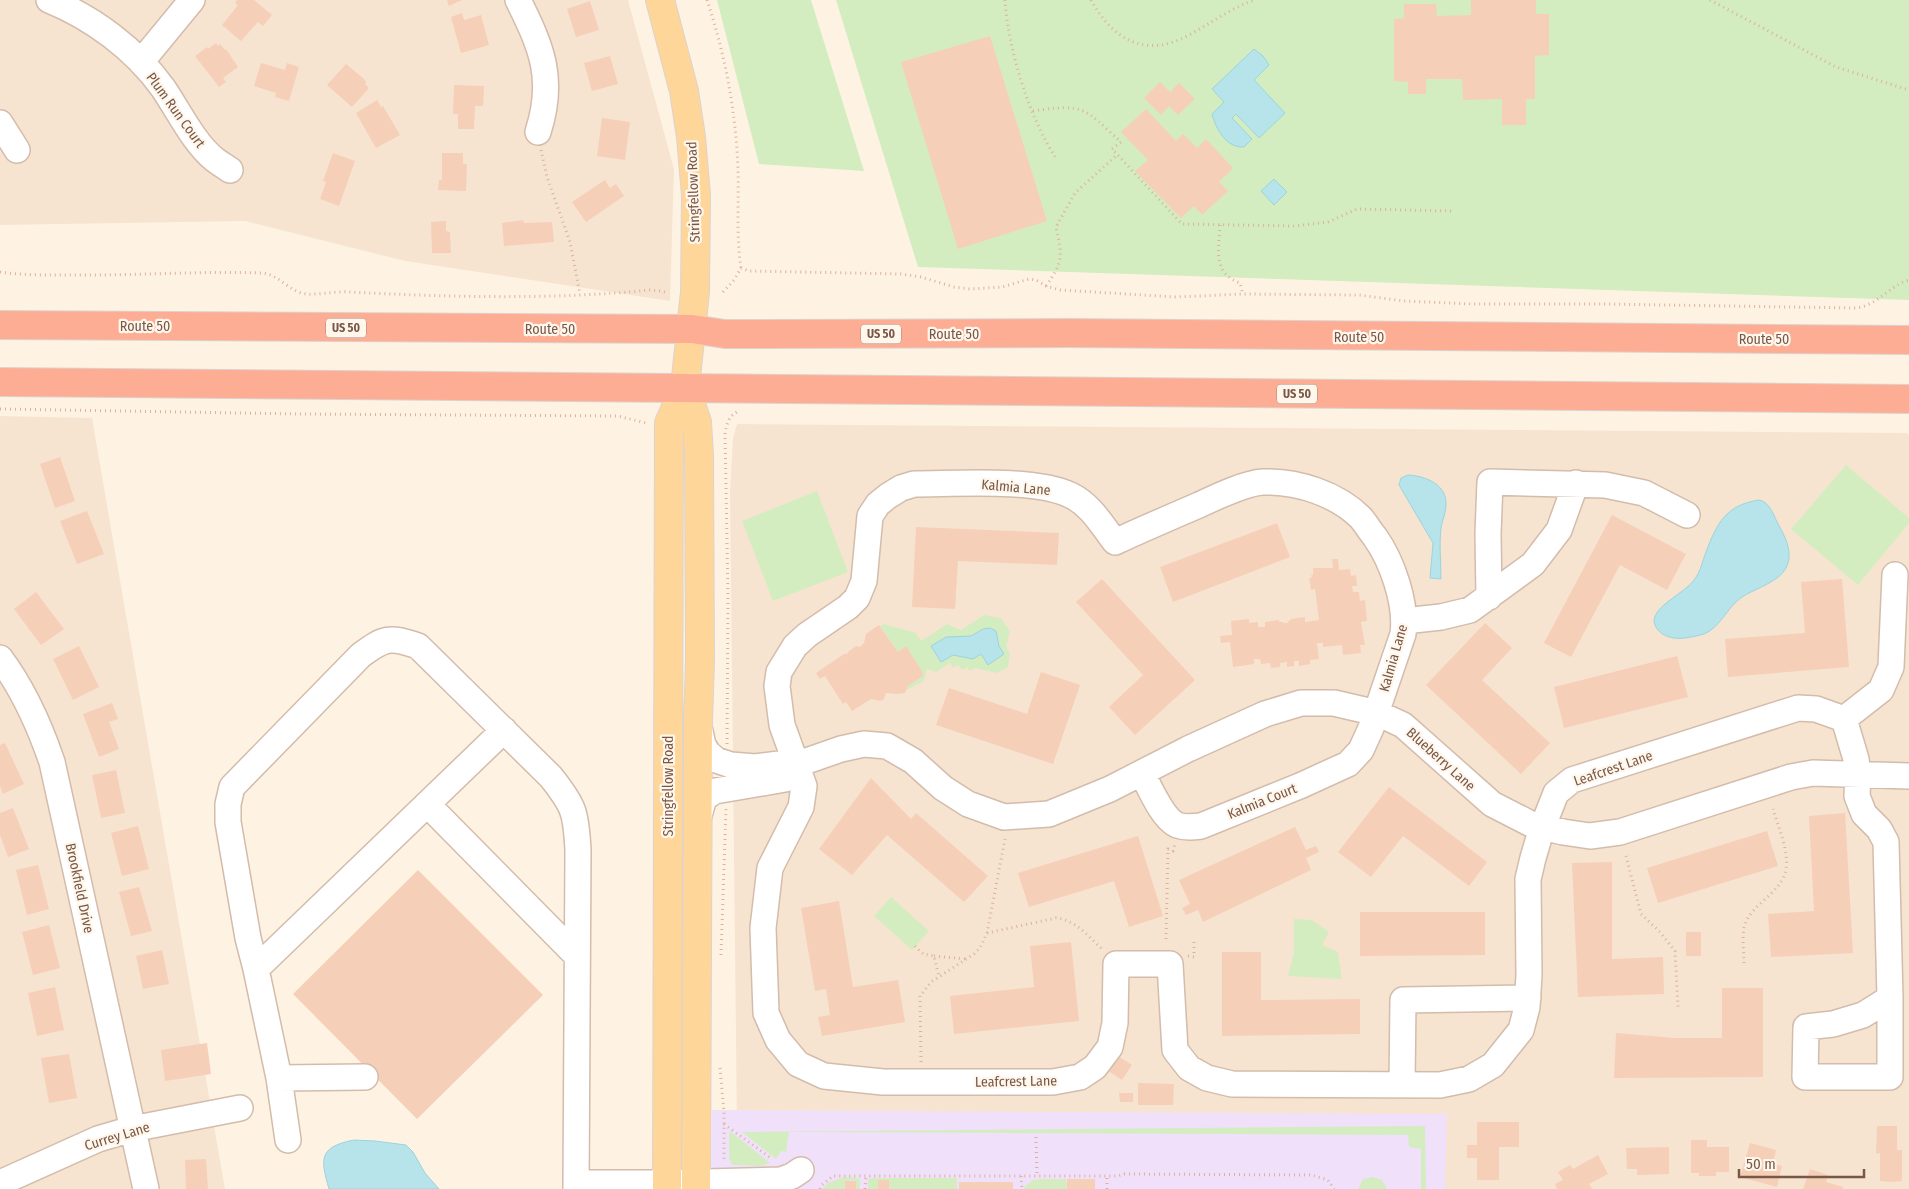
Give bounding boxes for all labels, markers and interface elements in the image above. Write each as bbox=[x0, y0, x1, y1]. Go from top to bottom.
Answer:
street label: Plum Run Court bbox=[143, 69, 209, 152]
street label: Stringfellow Road bbox=[683, 141, 704, 243]
street label: Route 50 bbox=[120, 318, 170, 335]
road number: US 50 bbox=[326, 318, 366, 338]
street label: Route 50 bbox=[525, 321, 575, 338]
road number: US 50 bbox=[861, 324, 901, 344]
street label: Route 50 bbox=[929, 326, 979, 343]
street label: Route 50 bbox=[1334, 329, 1384, 346]
street label: Route 50 bbox=[1739, 331, 1789, 348]
road number: US 50 bbox=[1277, 384, 1317, 404]
street label: Kalmia Lane bbox=[981, 476, 1051, 499]
street label: Kalmia Lane bbox=[1376, 622, 1411, 694]
street label: Blueberry Lane bbox=[1403, 724, 1479, 795]
street label: Stringfellow Road bbox=[660, 735, 677, 837]
street label: Leafcrest Lane bbox=[1572, 747, 1655, 790]
street label: Kalmia Court bbox=[1225, 780, 1300, 823]
street label: Brookfield Drive bbox=[62, 841, 97, 935]
street label: Leafcrest Lane bbox=[975, 1072, 1057, 1091]
street label: Currey Lane bbox=[83, 1118, 152, 1154]
scale bar bbox=[1739, 1146, 1864, 1178]
text: 50 m bbox=[1746, 1155, 1776, 1173]

